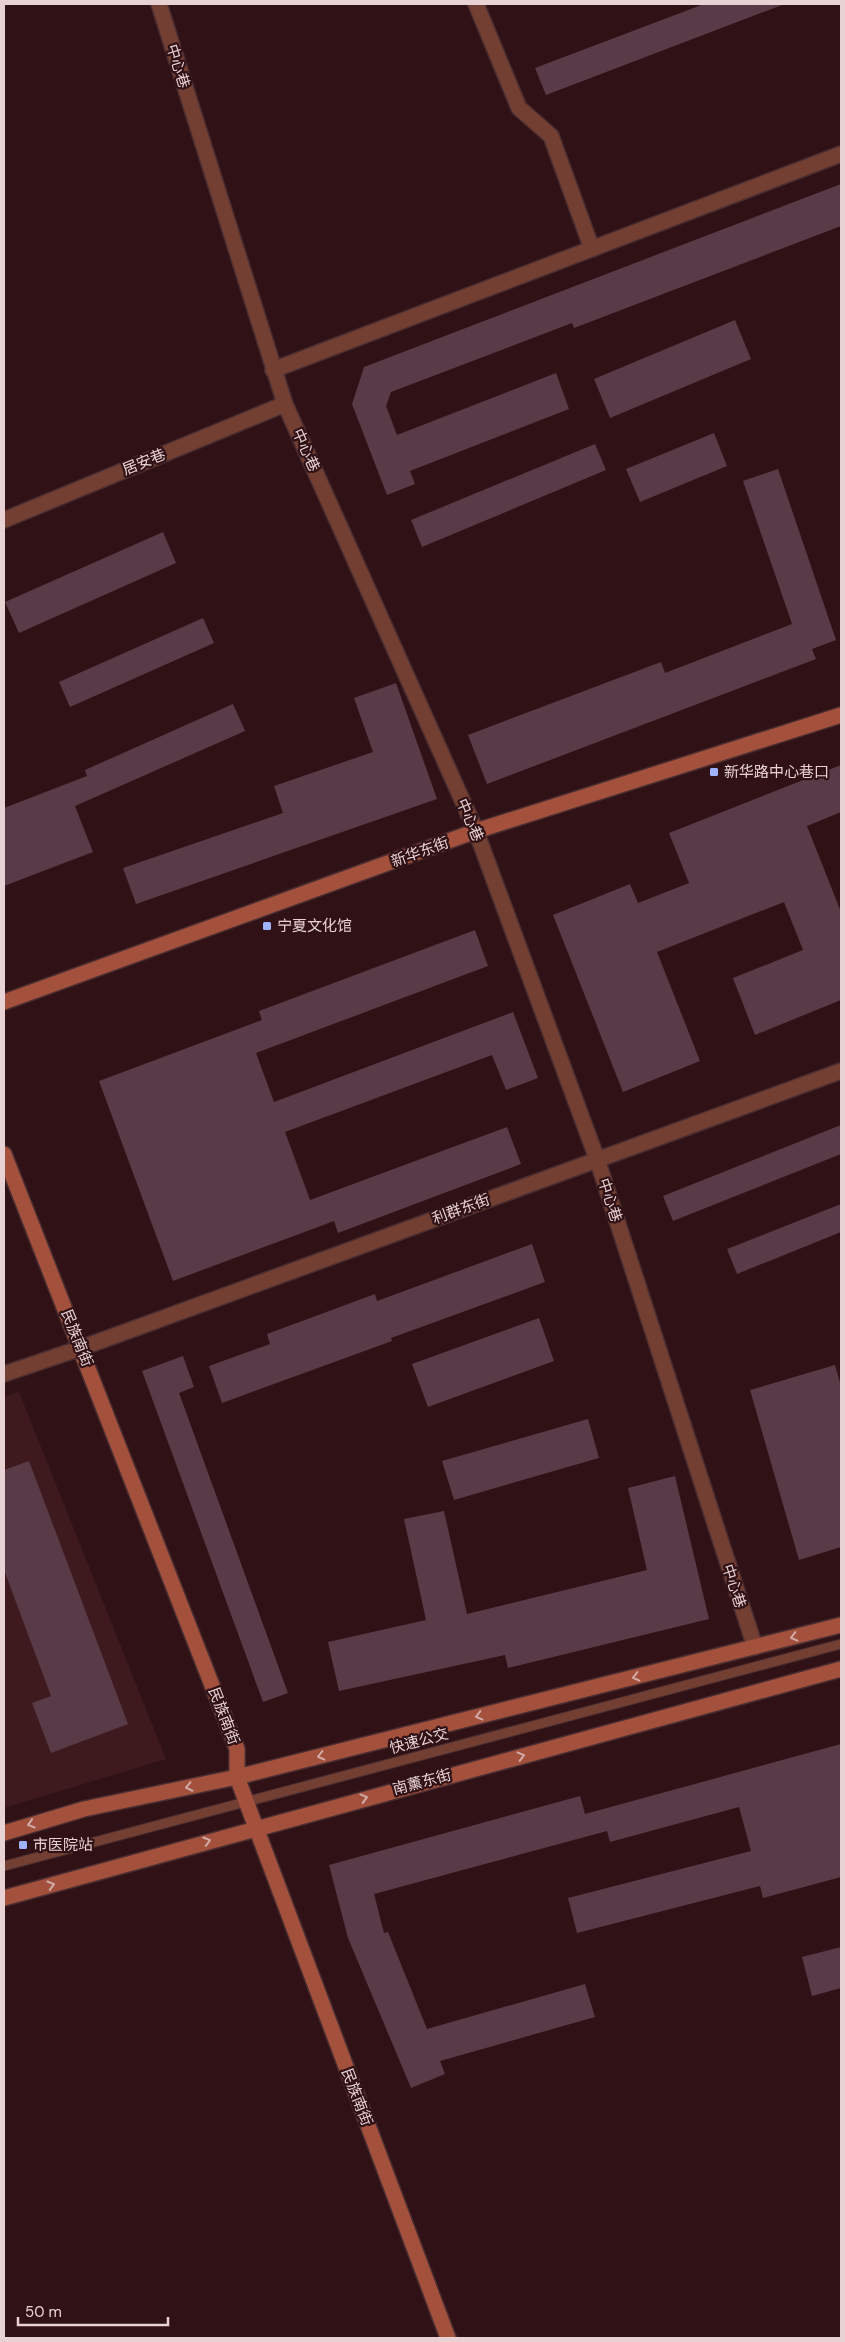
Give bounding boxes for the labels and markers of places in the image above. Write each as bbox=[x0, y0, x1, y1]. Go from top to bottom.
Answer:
place label: 新华路中心巷口 bbox=[724, 762, 829, 782]
marker: 新华路中心巷口 bbox=[708, 766, 720, 778]
place label: 宁夏文化馆 bbox=[277, 916, 352, 936]
marker: 宁夏文化馆 bbox=[261, 920, 273, 932]
place label: 市医院站 bbox=[33, 1835, 93, 1855]
marker: 市医院站 bbox=[17, 1839, 29, 1851]

